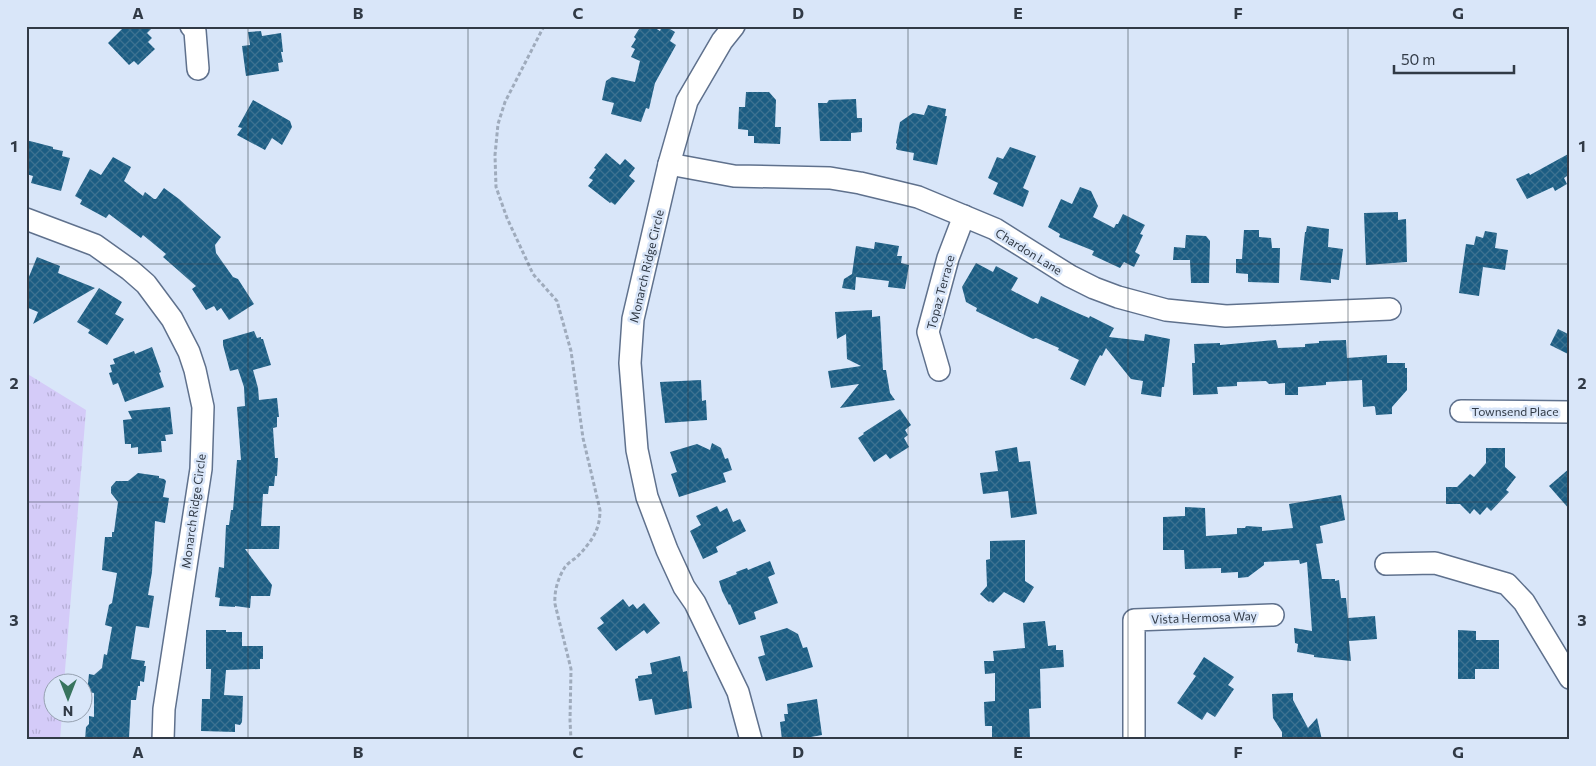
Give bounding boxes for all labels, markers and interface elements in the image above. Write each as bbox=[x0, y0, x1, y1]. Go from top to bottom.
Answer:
text: A bbox=[132, 3, 144, 22]
text: B bbox=[353, 3, 364, 22]
text: C bbox=[573, 3, 584, 22]
text: D bbox=[792, 3, 804, 22]
text: E bbox=[1013, 3, 1023, 22]
text: F bbox=[1233, 3, 1243, 22]
text: G bbox=[1452, 3, 1464, 22]
scale bar bbox=[1394, 42, 1514, 74]
text: 50 m bbox=[1401, 50, 1435, 68]
text: 1 bbox=[10, 136, 18, 155]
text: 1 bbox=[1578, 136, 1586, 155]
street label: Monarch Ridge Circle bbox=[626, 208, 666, 324]
street label: Chardon Lane bbox=[993, 225, 1065, 277]
street label: Topaz Terrace bbox=[923, 253, 957, 331]
text: 2 bbox=[9, 373, 19, 392]
text: 2 bbox=[1577, 373, 1587, 392]
street label: Townsend Place bbox=[1471, 404, 1559, 418]
street label: Monarch Ridge Circle bbox=[178, 453, 208, 569]
street label: Vista Hermosa Way bbox=[1151, 608, 1257, 626]
text: 3 bbox=[9, 610, 19, 629]
text: 3 bbox=[1577, 610, 1587, 629]
north arrow bbox=[42, 674, 92, 724]
text: N bbox=[63, 703, 73, 720]
text: A bbox=[132, 742, 144, 761]
text: B bbox=[353, 742, 364, 761]
text: C bbox=[573, 742, 584, 761]
text: D bbox=[792, 742, 804, 761]
text: E bbox=[1013, 742, 1023, 761]
text: F bbox=[1233, 742, 1243, 761]
text: G bbox=[1452, 742, 1464, 761]

